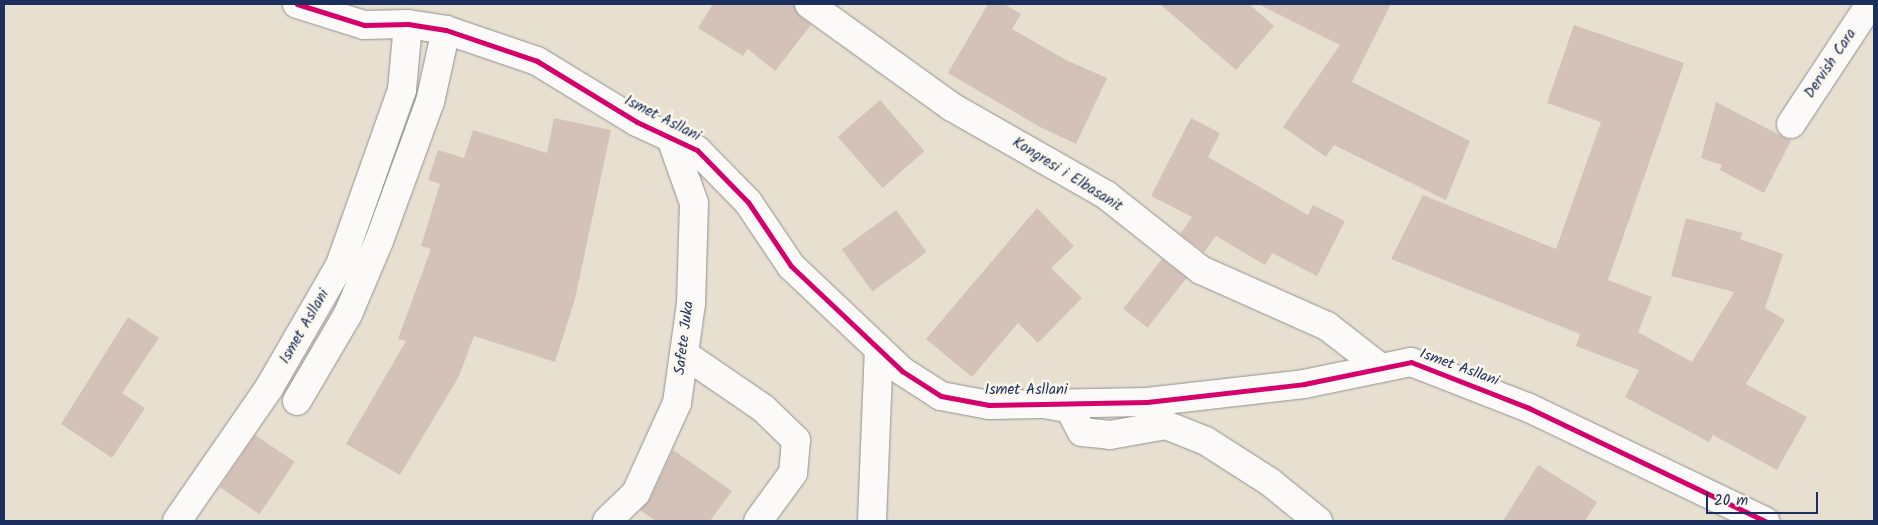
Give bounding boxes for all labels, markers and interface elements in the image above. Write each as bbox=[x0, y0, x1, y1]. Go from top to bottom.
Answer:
street label: Dervish Cara bbox=[1801, 26, 1861, 102]
street label: Ismet Asllani bbox=[621, 92, 703, 146]
street label: Kongresi i Elbasanit bbox=[1009, 134, 1125, 216]
street label: Ismet Asllani bbox=[276, 287, 334, 367]
street label: Safete Juka bbox=[672, 300, 698, 376]
street label: Ismet Asllani bbox=[1417, 345, 1501, 391]
street label: Ismet Asllani bbox=[984, 382, 1068, 400]
scale bar bbox=[1708, 482, 1820, 514]
text: 20 m bbox=[1714, 489, 1748, 513]

